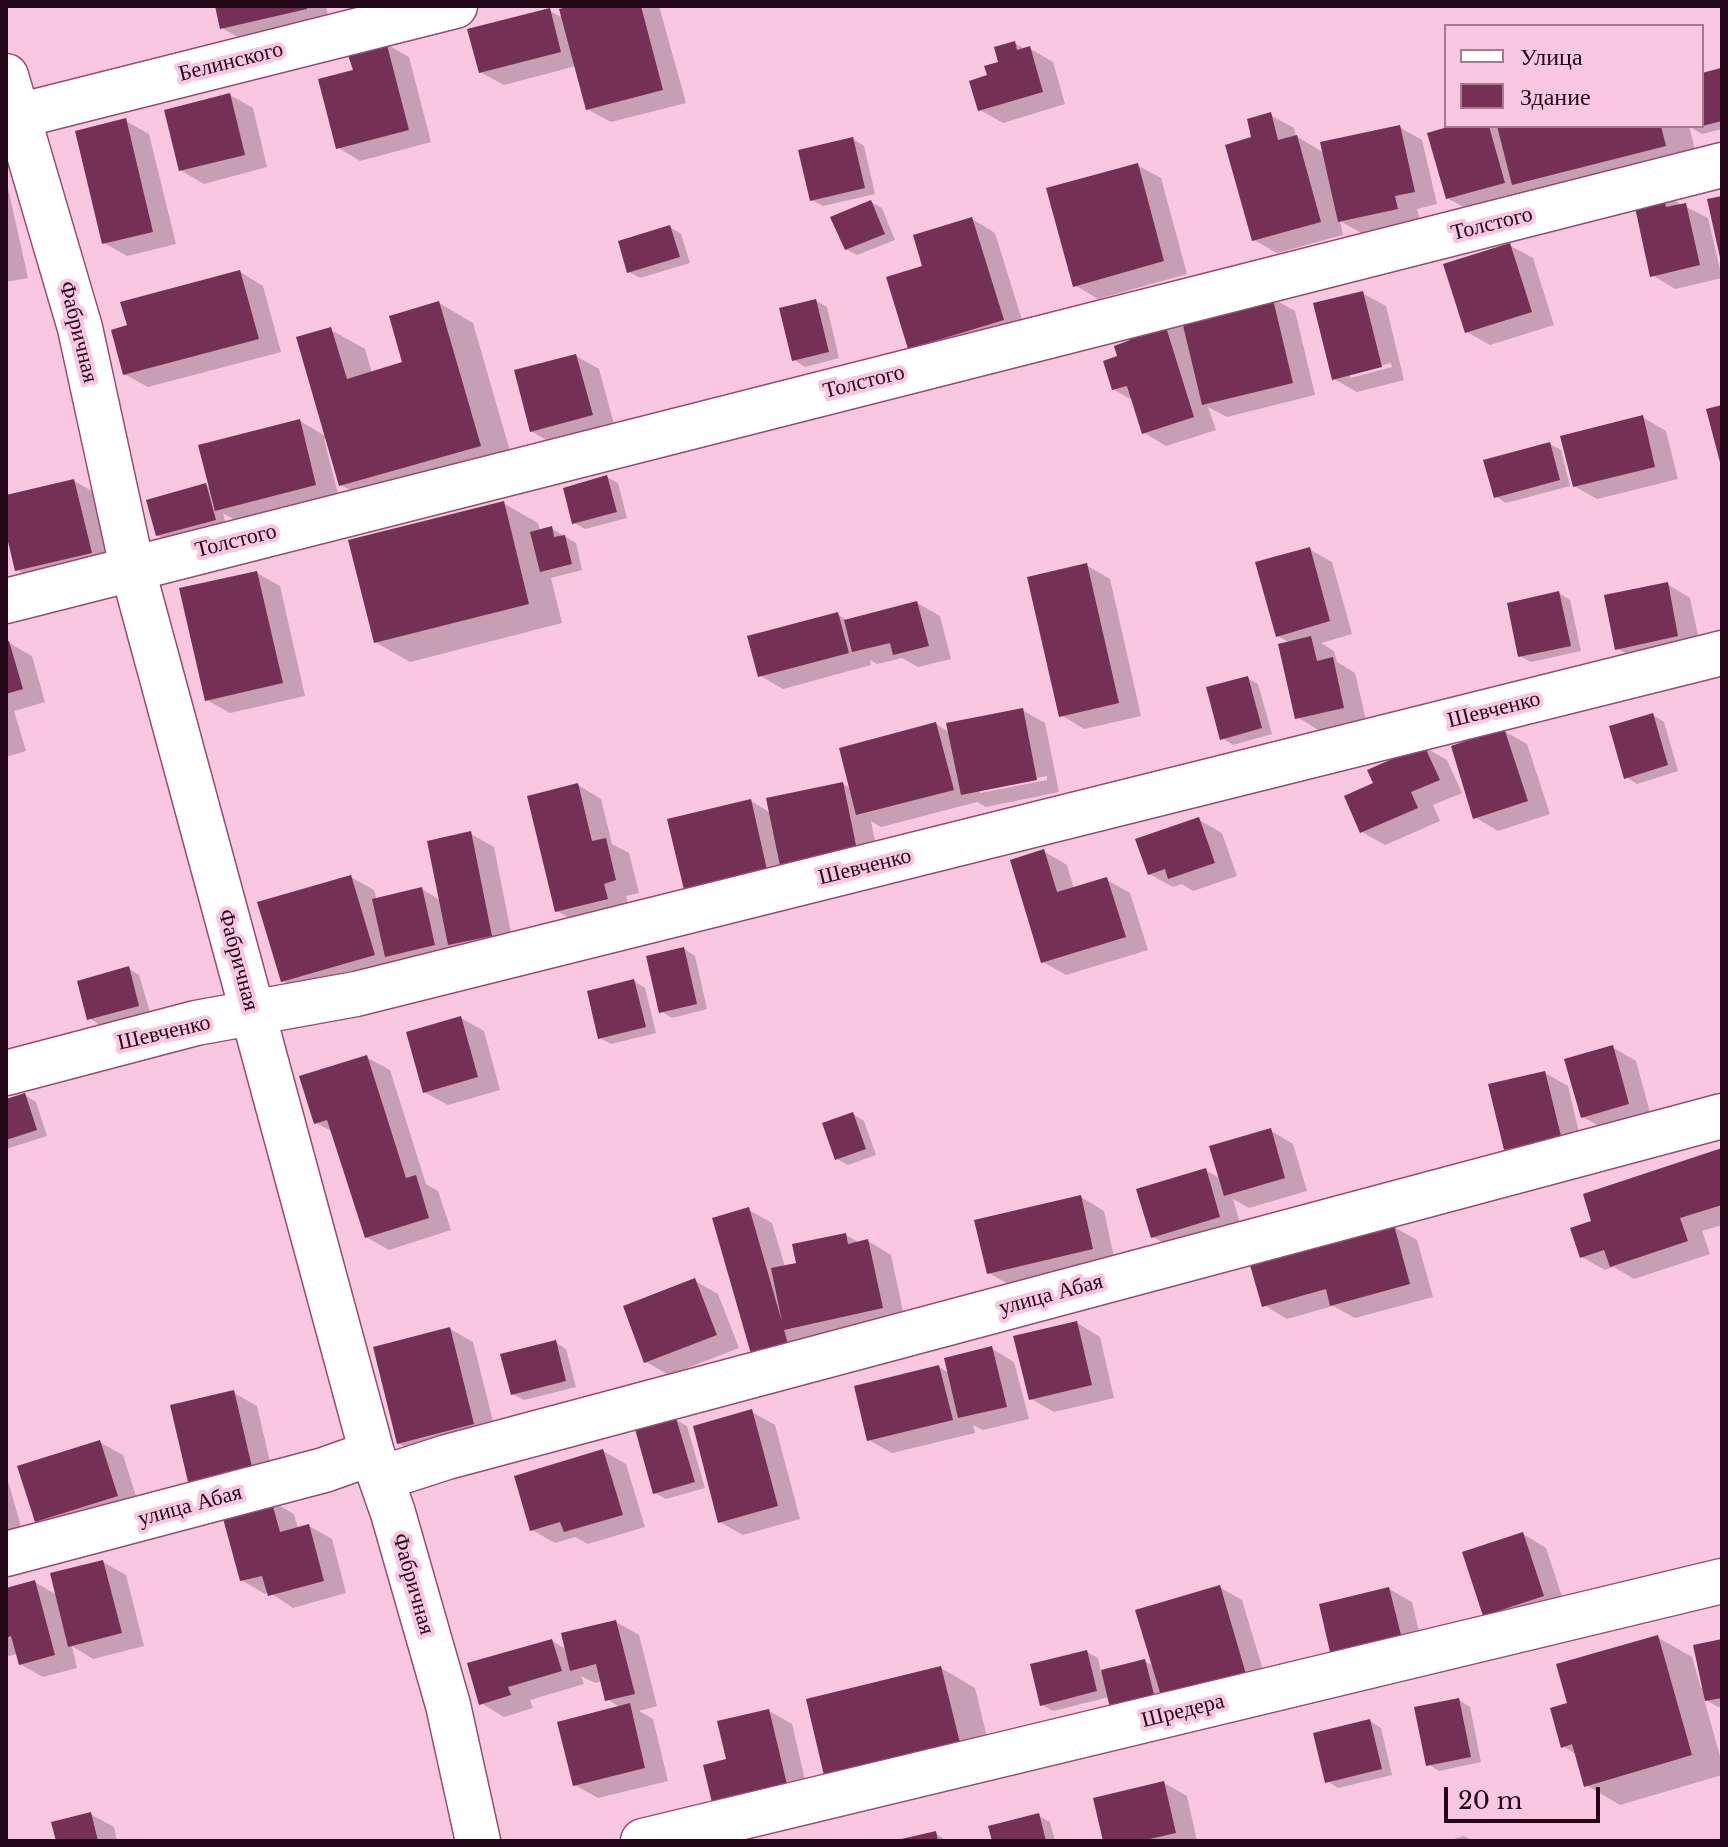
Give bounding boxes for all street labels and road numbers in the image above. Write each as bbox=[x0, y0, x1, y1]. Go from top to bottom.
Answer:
street label: Белинского bbox=[176, 36, 286, 88]
street label: Толстого bbox=[1449, 201, 1535, 247]
street label: Фабричная bbox=[53, 278, 103, 386]
street label: Толстого bbox=[821, 359, 907, 405]
street label: Толстого bbox=[193, 518, 279, 564]
street label: Шевченко bbox=[1445, 686, 1543, 734]
street label: Шевченко bbox=[816, 843, 914, 891]
street label: Фабричная bbox=[212, 906, 264, 1014]
street label: Шевченко bbox=[115, 1009, 213, 1057]
street label: улица Абая bbox=[996, 1268, 1106, 1322]
street label: улица Абая bbox=[135, 1479, 245, 1533]
street label: Фабричная bbox=[386, 1530, 440, 1638]
street label: Шредера bbox=[1139, 1688, 1227, 1734]

